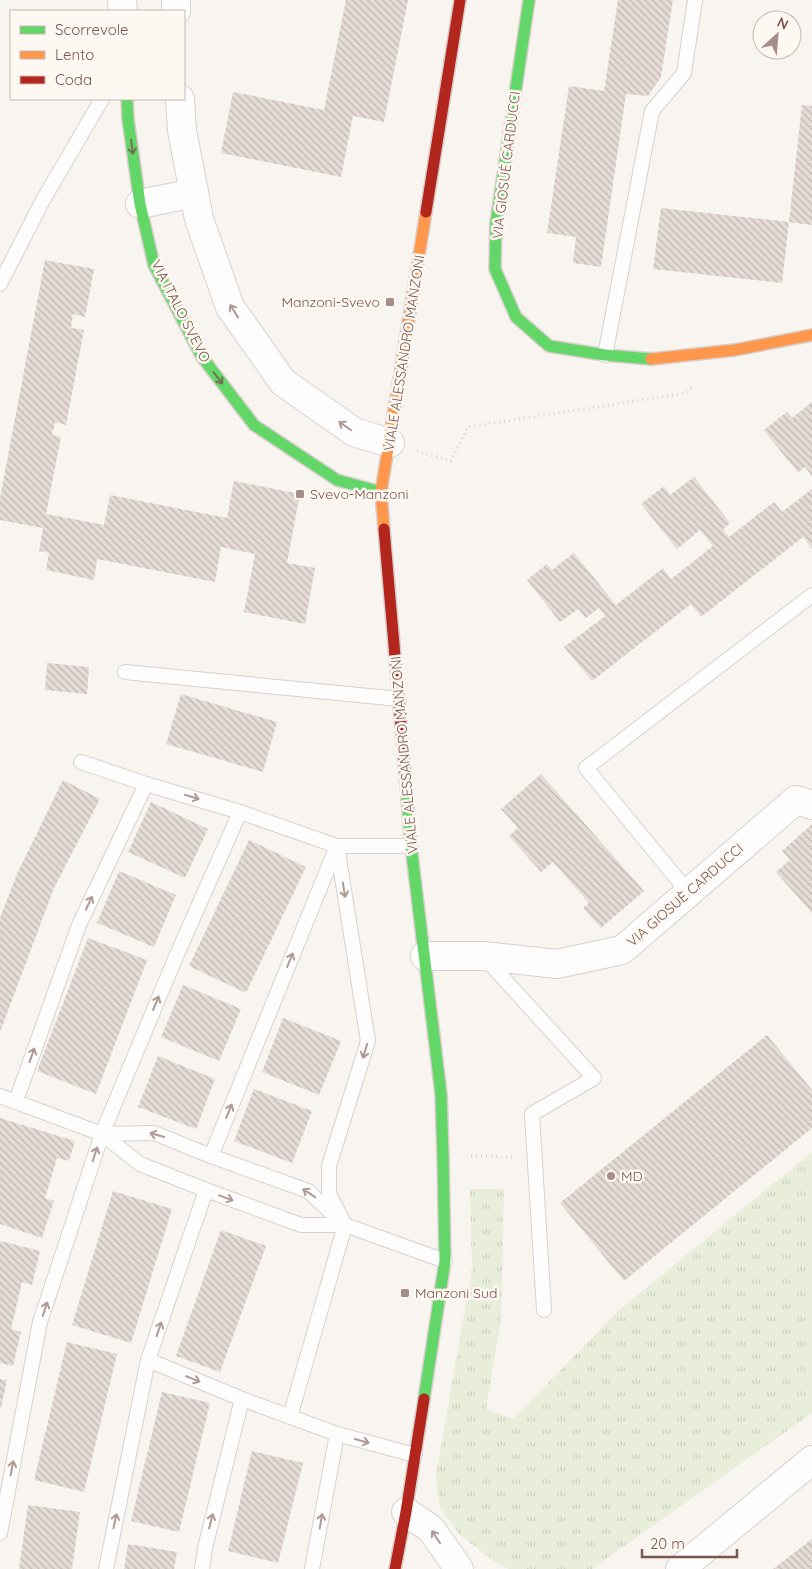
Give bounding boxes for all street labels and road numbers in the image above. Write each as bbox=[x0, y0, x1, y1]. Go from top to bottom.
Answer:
street label: VIA GIOSUÈ CARDUCCI bbox=[488, 90, 524, 240]
street label: VIALE ALESSANDRO MANZONI bbox=[380, 254, 428, 452]
street label: VIA ITALO SVEVO bbox=[147, 257, 215, 366]
street label: VIALE ALESSANDRO MANZONI bbox=[386, 655, 422, 855]
street label: VIA GIOSUÈ CARDUCCI bbox=[623, 839, 747, 951]

